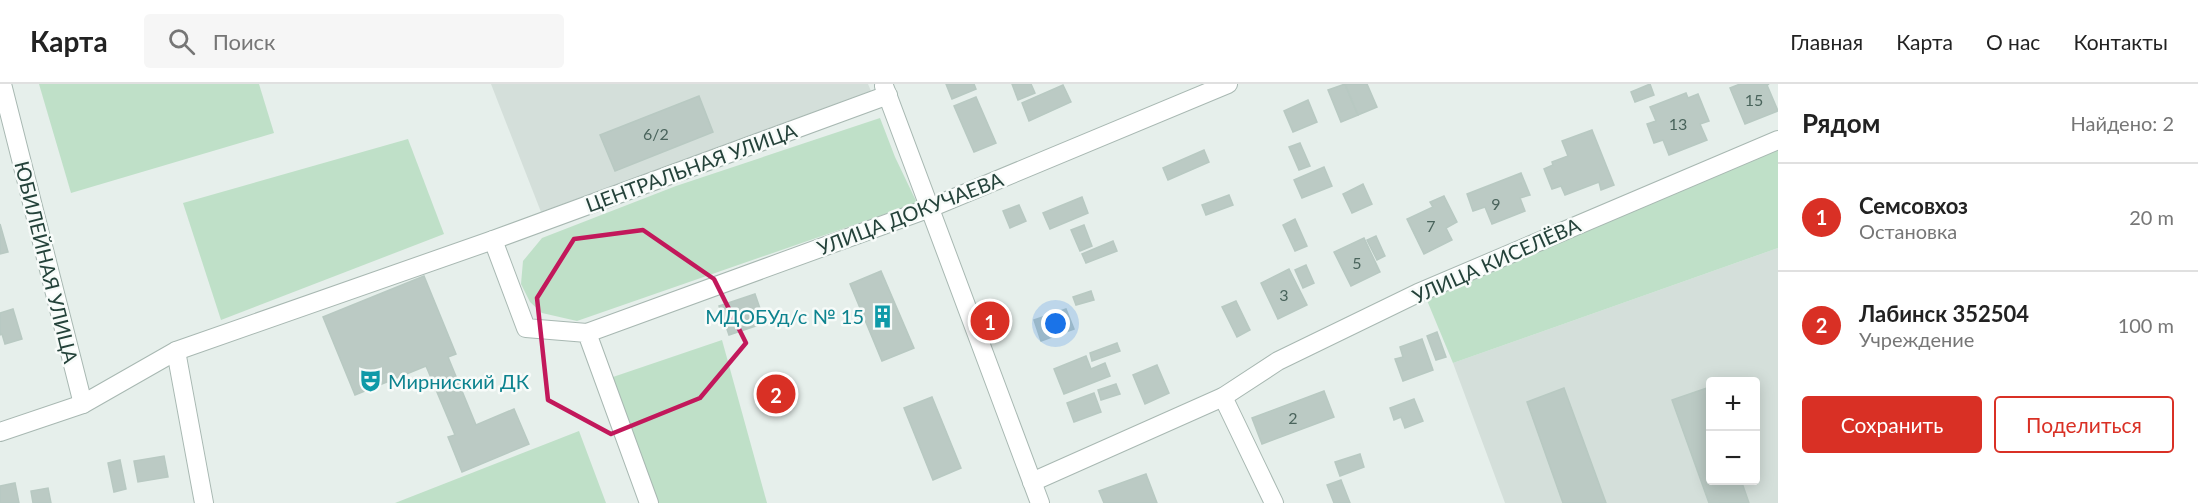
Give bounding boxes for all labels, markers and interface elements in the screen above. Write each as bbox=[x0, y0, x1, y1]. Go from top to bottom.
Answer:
search box bbox=[144, 14, 564, 68]
text: Карта bbox=[30, 24, 108, 58]
icon: search bbox=[165, 25, 198, 58]
text: Поиск bbox=[213, 28, 276, 55]
text: Главная bbox=[1790, 29, 1863, 54]
text: Карта bbox=[1896, 29, 1953, 54]
text: О нас bbox=[1986, 29, 2040, 54]
text: Контакты bbox=[2073, 29, 2168, 54]
house number: 15 bbox=[1745, 90, 1763, 109]
text: Рядом bbox=[1802, 107, 1880, 139]
text: Найдено: 2 bbox=[2071, 111, 2174, 135]
house number: 13 bbox=[1669, 114, 1687, 133]
street label: ЦЕНТРАЛЬНАЯ УЛИЦА bbox=[582, 117, 800, 216]
house number: 6/2 bbox=[643, 124, 669, 143]
street label: ЮБИЛЕЙНАЯ УЛИЦА bbox=[10, 159, 84, 366]
street label: УЛИЦА ДОКУЧАЕВА bbox=[814, 166, 1007, 260]
text: Семсовхоз bbox=[1859, 192, 1968, 219]
house number: 9 bbox=[1491, 194, 1501, 213]
text: 1 bbox=[1816, 205, 1827, 229]
text: 20 m bbox=[2129, 205, 2174, 229]
street label: УЛИЦА КИСЕЛЁВА bbox=[1408, 212, 1584, 308]
house number: 7 bbox=[1426, 216, 1436, 235]
text: Остановка bbox=[1859, 219, 1957, 243]
house number: 5 bbox=[1352, 253, 1362, 272]
house number: 3 bbox=[1279, 285, 1289, 304]
pin: 1 bbox=[970, 298, 1010, 344]
text: Лабинск 352504 bbox=[1859, 300, 2029, 327]
building icon: МДОБУд/с № 15 bbox=[869, 303, 895, 329]
place label: МДОБУд/с № 15 bbox=[705, 304, 864, 328]
your location bbox=[1041, 309, 1070, 338]
text: 2 bbox=[1816, 313, 1827, 337]
text: 100 m bbox=[2118, 313, 2174, 337]
text: Учреждение bbox=[1859, 327, 1974, 351]
theatre icon: Мирниский ДК bbox=[357, 368, 383, 394]
place label: Мирниский ДК bbox=[388, 369, 530, 393]
pin: 2 bbox=[756, 372, 796, 416]
map controls bbox=[1706, 377, 1760, 485]
button: + bbox=[1706, 377, 1760, 431]
button: Сохранить bbox=[1802, 396, 1982, 453]
button: Поделиться bbox=[1994, 396, 2174, 453]
house number: 2 bbox=[1288, 408, 1298, 427]
button: − bbox=[1706, 431, 1760, 485]

